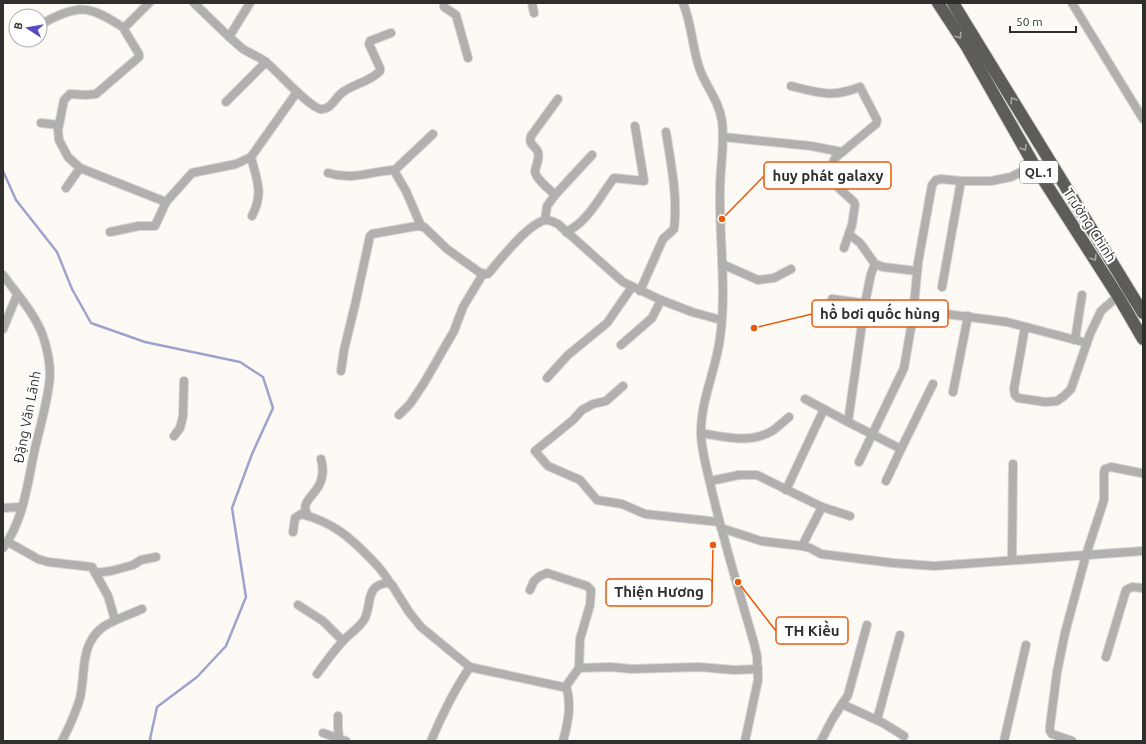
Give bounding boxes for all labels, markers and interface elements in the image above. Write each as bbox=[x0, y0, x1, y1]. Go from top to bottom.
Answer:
north arrow bbox=[8, 8, 48, 48]
scale bar bbox=[1010, 8, 1076, 34]
text: 50 m bbox=[1016, 15, 1043, 28]
text: B bbox=[12, 21, 25, 31]
one-way arrow bbox=[954, 31, 961, 38]
one-way arrow bbox=[1010, 97, 1017, 104]
one-way arrow bbox=[1020, 144, 1027, 151]
road number: QL.1 bbox=[1020, 161, 1058, 183]
callout: huy phát galaxy bbox=[764, 162, 891, 189]
text: huy phát galaxy bbox=[772, 167, 884, 184]
street label: Trường Chinh bbox=[1060, 185, 1120, 265]
one-way arrow bbox=[1089, 254, 1096, 261]
callout: hồ bơi quốc hùng bbox=[812, 300, 948, 327]
text: hồ bơi quốc hùng bbox=[820, 303, 940, 322]
street label: Đặng Văn Lãnh bbox=[10, 369, 44, 465]
callout: Thiện Hương bbox=[606, 579, 712, 606]
text: Thiện Hương bbox=[614, 583, 704, 600]
callout: TH Kiều bbox=[776, 617, 848, 644]
text: TH Kiều bbox=[784, 620, 840, 639]

